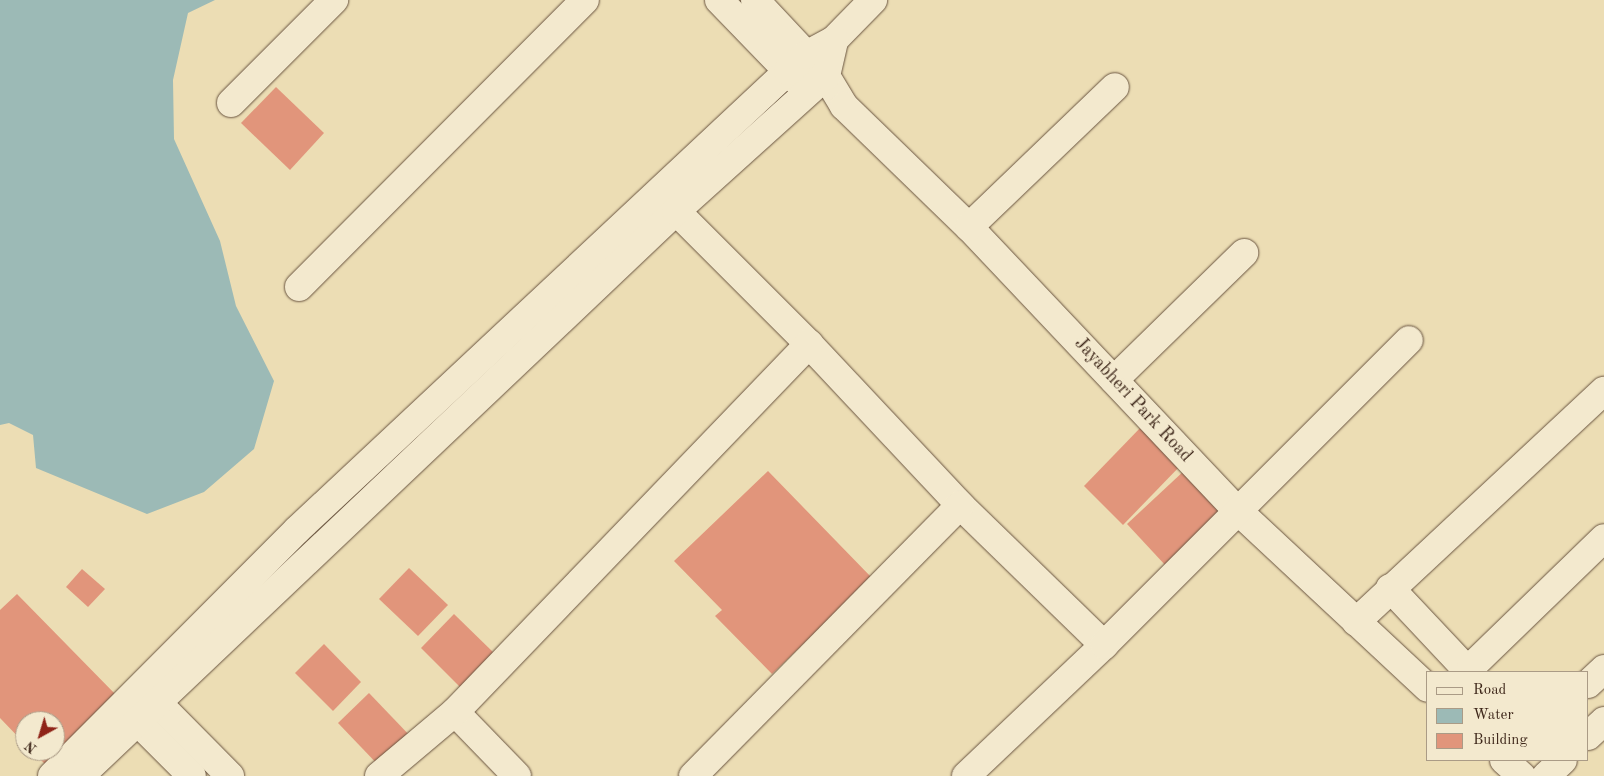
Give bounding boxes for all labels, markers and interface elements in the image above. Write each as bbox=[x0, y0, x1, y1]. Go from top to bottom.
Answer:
street label: Jayabheri Park Road bbox=[1070, 333, 1196, 467]
legend bbox=[1426, 671, 1589, 761]
text: Road bbox=[1473, 683, 1506, 698]
text: Water bbox=[1473, 708, 1514, 723]
north arrow bbox=[15, 711, 65, 761]
text: Building bbox=[1473, 733, 1528, 748]
text: N bbox=[23, 738, 40, 756]

